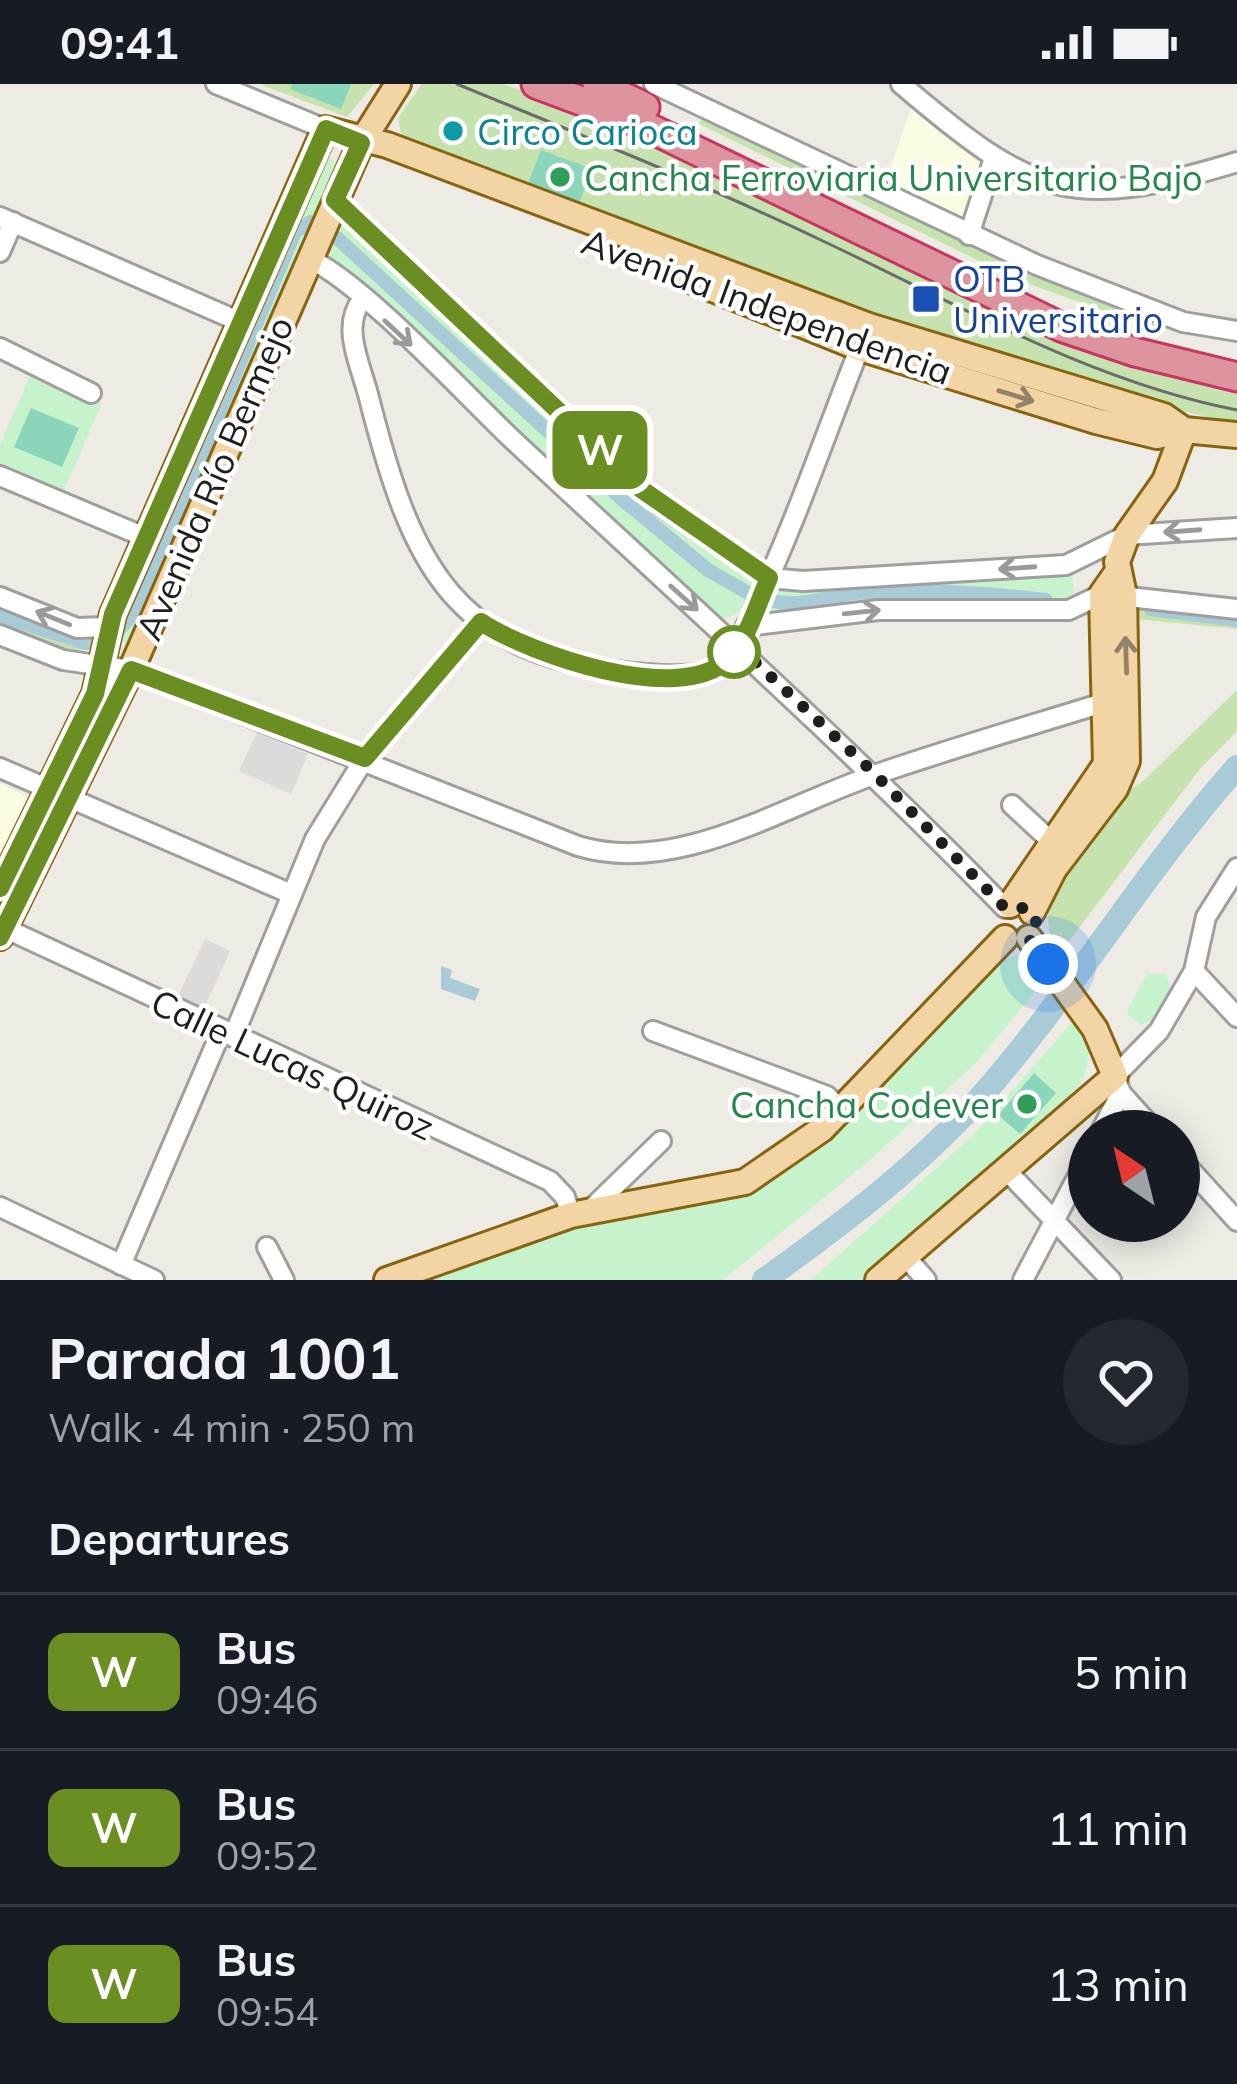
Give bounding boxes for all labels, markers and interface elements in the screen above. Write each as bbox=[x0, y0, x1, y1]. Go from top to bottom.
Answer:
text: 09:41 bbox=[60, 14, 179, 70]
place label: Circo Carioca bbox=[477, 109, 698, 154]
marker: Circo Carioca bbox=[440, 118, 466, 144]
place label: Cancha Ferroviaria Universitario Bajo bbox=[584, 155, 1203, 200]
marker: Cancha Ferroviaria Universitario Bajo bbox=[547, 164, 573, 190]
street label: Avenida Independencia bbox=[576, 218, 958, 394]
place label: OTB Universitario bbox=[953, 256, 1163, 342]
marker: OTB Universitario bbox=[910, 283, 942, 315]
street label: Avenida Río Bermejo bbox=[125, 309, 303, 647]
one-way arrow bbox=[383, 318, 413, 346]
one-way arrow bbox=[996, 386, 1034, 408]
line badge: W bbox=[561, 411, 639, 489]
text: W bbox=[576, 423, 624, 476]
one-way arrow bbox=[1163, 520, 1202, 543]
one-way arrow bbox=[998, 557, 1037, 580]
one-way arrow bbox=[669, 583, 699, 611]
one-way arrow bbox=[842, 600, 881, 623]
one-way arrow bbox=[36, 606, 73, 627]
unlabelled marker bbox=[709, 627, 759, 677]
one-way arrow bbox=[1114, 636, 1137, 675]
your location bbox=[1018, 934, 1078, 994]
street label: Calle Lucas Quiroz bbox=[144, 979, 442, 1149]
place label: Cancha Codever bbox=[730, 1082, 1003, 1127]
marker: Cancha Codever bbox=[1014, 1091, 1040, 1117]
north arrow bbox=[1068, 1110, 1200, 1242]
map controls bbox=[1068, 1110, 1200, 1242]
button: heart bbox=[1063, 1319, 1189, 1445]
text: Parada 1001 bbox=[48, 1322, 401, 1393]
text: Walk · 4 min · 250 m bbox=[48, 1403, 415, 1452]
text: Departures bbox=[48, 1510, 290, 1566]
text: Bus bbox=[216, 1619, 296, 1675]
text: 5 min bbox=[1074, 1644, 1189, 1700]
text: W bbox=[90, 1645, 138, 1698]
text: 09:46 bbox=[216, 1675, 319, 1724]
text: Bus bbox=[216, 1775, 296, 1831]
text: 11 min bbox=[1047, 1800, 1189, 1856]
text: W bbox=[90, 1801, 138, 1854]
text: 09:52 bbox=[216, 1831, 319, 1880]
text: Bus bbox=[216, 1931, 296, 1987]
text: 13 min bbox=[1047, 1956, 1189, 2012]
text: W bbox=[90, 1957, 138, 2010]
text: 09:54 bbox=[216, 1987, 319, 2036]

